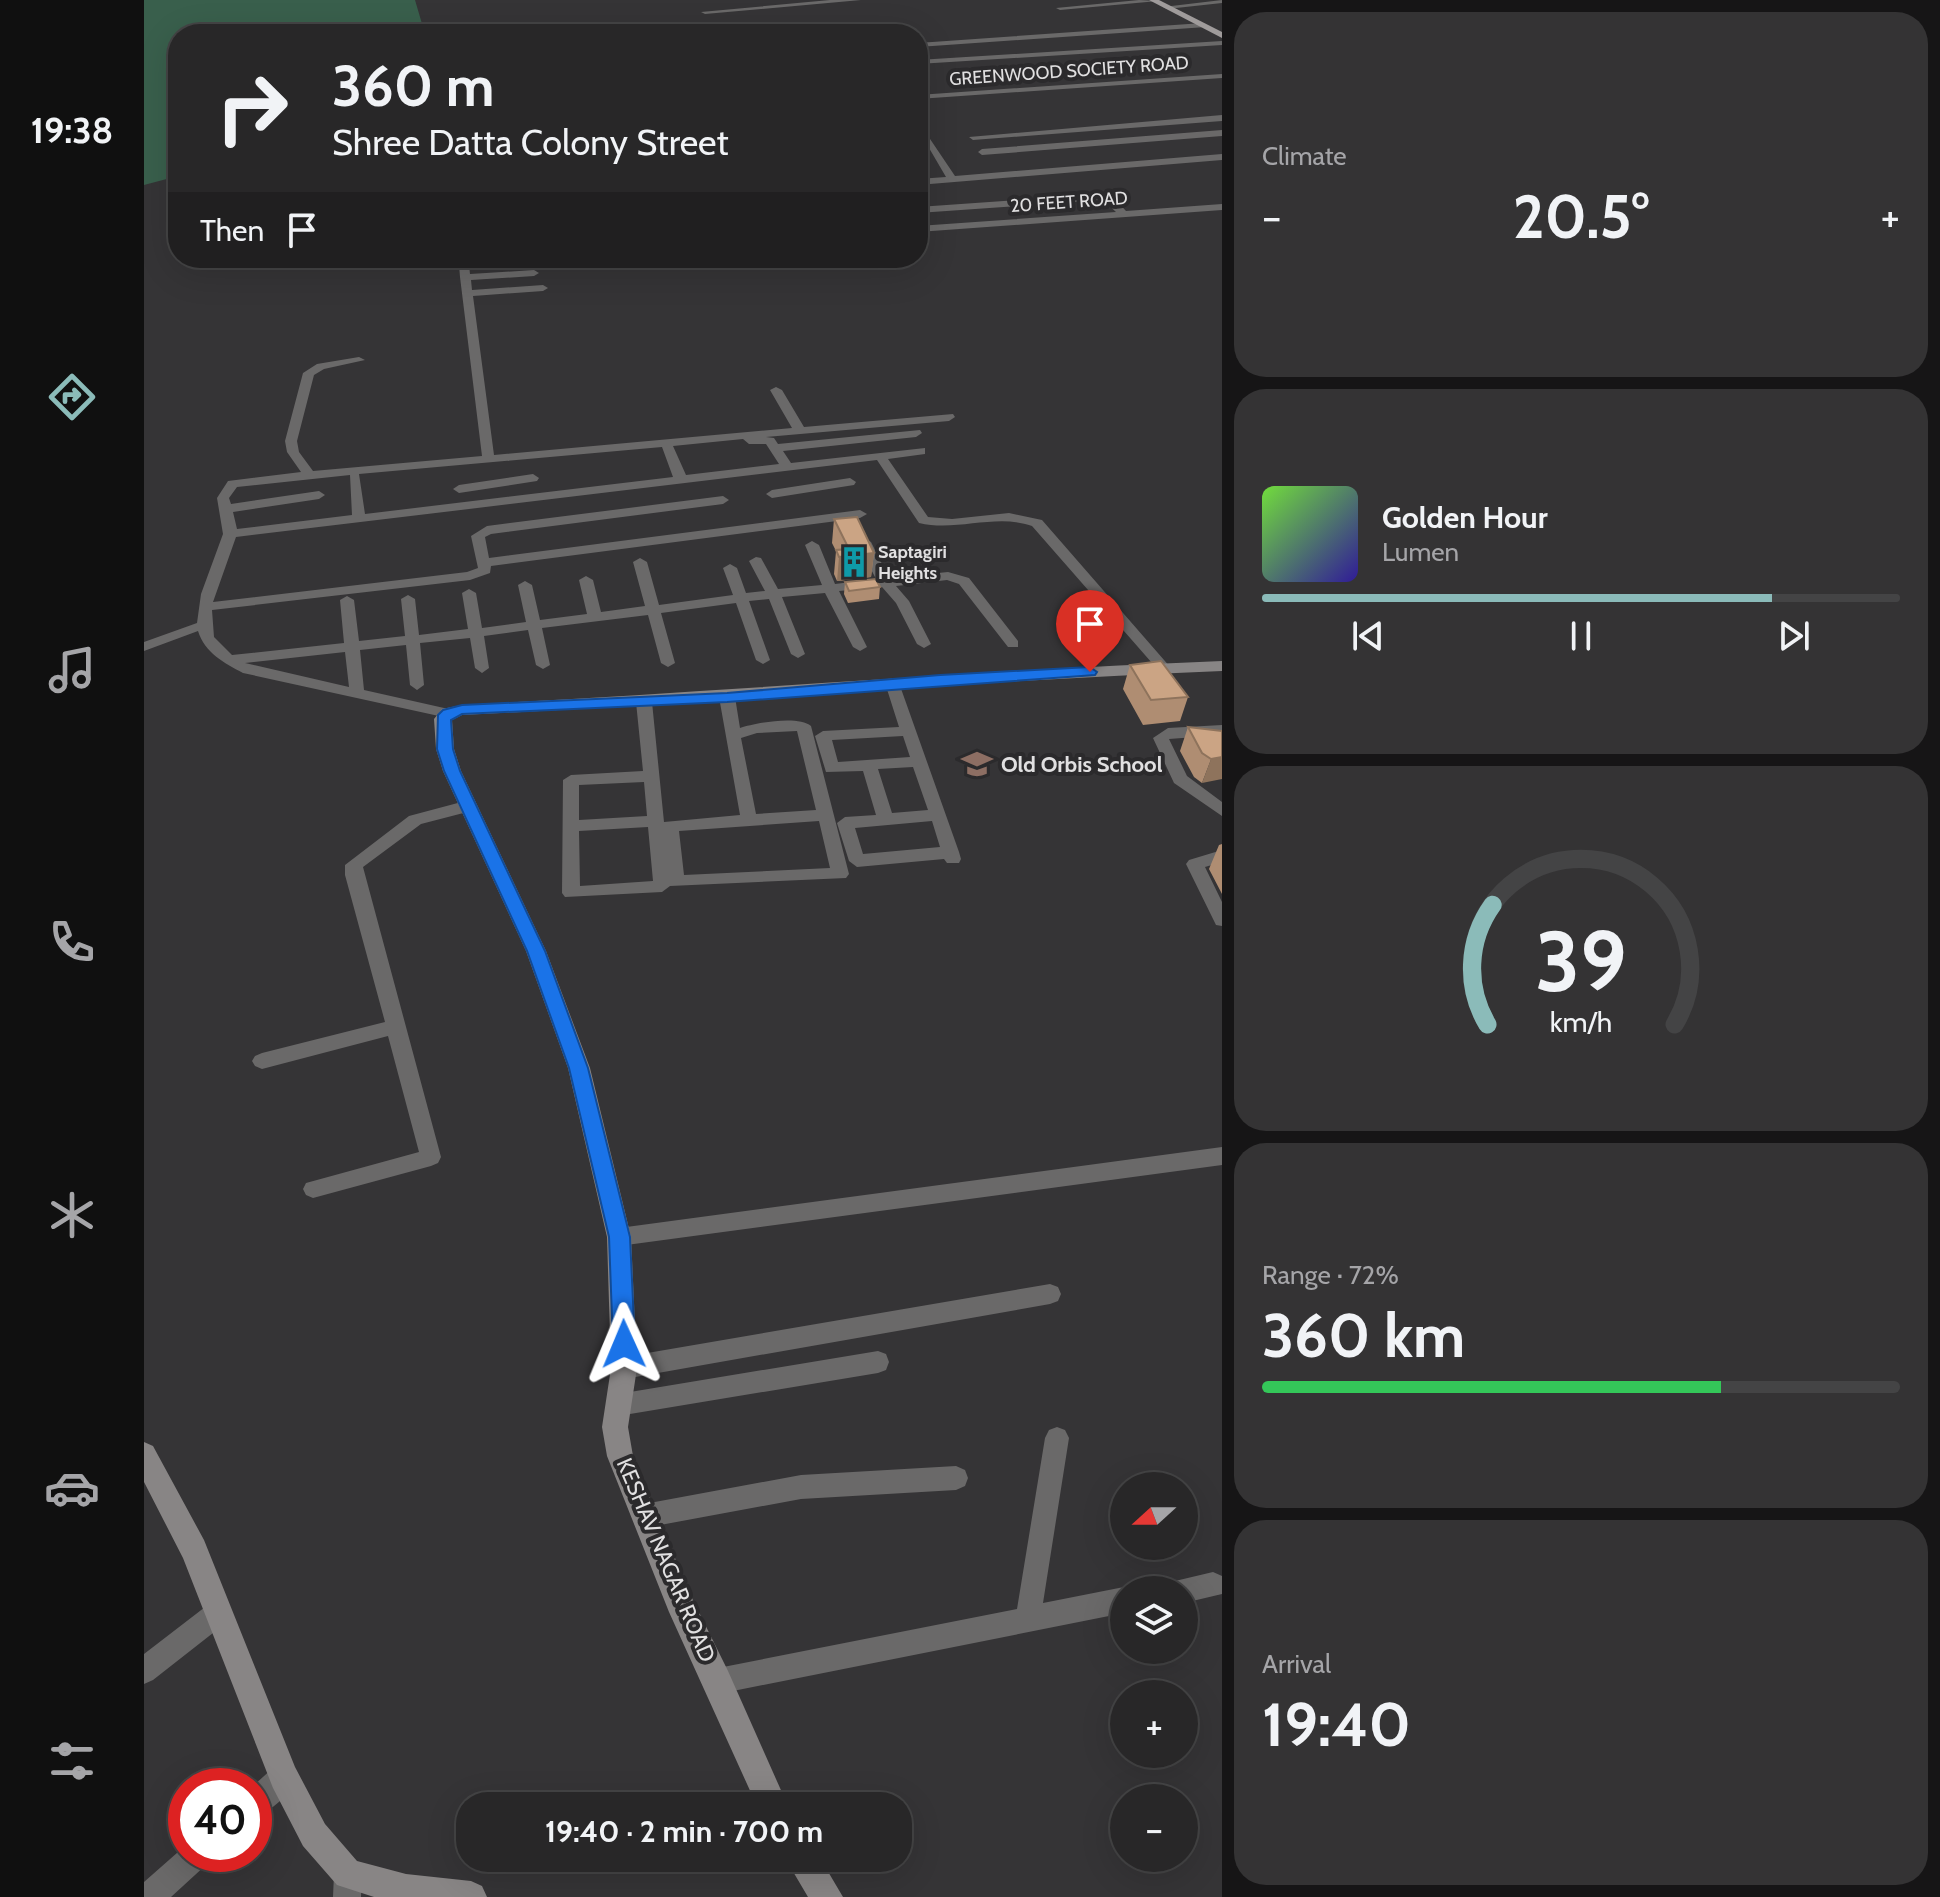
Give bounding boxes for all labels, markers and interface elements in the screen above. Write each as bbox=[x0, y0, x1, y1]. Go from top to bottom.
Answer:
text: 360 m bbox=[332, 52, 494, 120]
street label: GREENWOOD SOCIETY ROAD bbox=[949, 52, 1189, 90]
icon: right bbox=[200, 56, 304, 160]
text: 19:38 bbox=[31, 108, 113, 152]
text: Shree Datta Colony Street bbox=[332, 120, 729, 164]
text: Climate bbox=[1262, 140, 1347, 172]
text: 20.5° bbox=[1513, 180, 1649, 253]
street label: 20 FEET ROAD bbox=[1010, 187, 1128, 217]
text: − bbox=[1262, 190, 1281, 243]
text: + bbox=[1881, 190, 1900, 243]
icon: arrive bbox=[280, 208, 324, 252]
text: Then bbox=[200, 212, 264, 249]
icon: directions bbox=[44, 369, 100, 425]
text: Golden Hour bbox=[1382, 499, 1548, 536]
text: Lumen bbox=[1382, 536, 1459, 568]
place label: Saptagiri Heights bbox=[878, 541, 947, 584]
building icon: Saptagiri Heights bbox=[837, 545, 871, 579]
pin bbox=[1056, 590, 1124, 672]
icon: arrive bbox=[1068, 602, 1112, 646]
icon: previous bbox=[1346, 614, 1390, 658]
icon: pause bbox=[1559, 614, 1603, 658]
icon: next bbox=[1772, 614, 1816, 658]
icon: music bbox=[44, 642, 100, 698]
school or university icon: Old Orbis School bbox=[960, 747, 994, 781]
place label: Old Orbis School bbox=[1001, 751, 1163, 778]
text: 39 bbox=[1535, 910, 1627, 1011]
icon: phone bbox=[44, 914, 100, 970]
text: km/h bbox=[1550, 1004, 1612, 1039]
icon: climate bbox=[44, 1187, 100, 1243]
text: Range · 72% bbox=[1262, 1259, 1399, 1291]
text: 360 km bbox=[1262, 1299, 1465, 1372]
position arrow bbox=[582, 1302, 666, 1386]
street label: KESHAV NAGAR ROAD bbox=[611, 1454, 721, 1666]
icon: car bbox=[44, 1460, 100, 1516]
north arrow bbox=[1110, 1472, 1198, 1560]
map controls bbox=[1110, 1472, 1198, 1872]
button: layers bbox=[1110, 1576, 1198, 1664]
text: Arrival bbox=[1262, 1648, 1331, 1680]
button: + bbox=[1110, 1680, 1198, 1768]
text: 19:40 bbox=[1262, 1688, 1411, 1761]
icon: filters bbox=[44, 1733, 100, 1789]
speed limit sign: 40 bbox=[168, 1768, 272, 1872]
button: − bbox=[1110, 1784, 1198, 1872]
text: 19:40 · 2 min · 700 m bbox=[545, 1813, 823, 1850]

